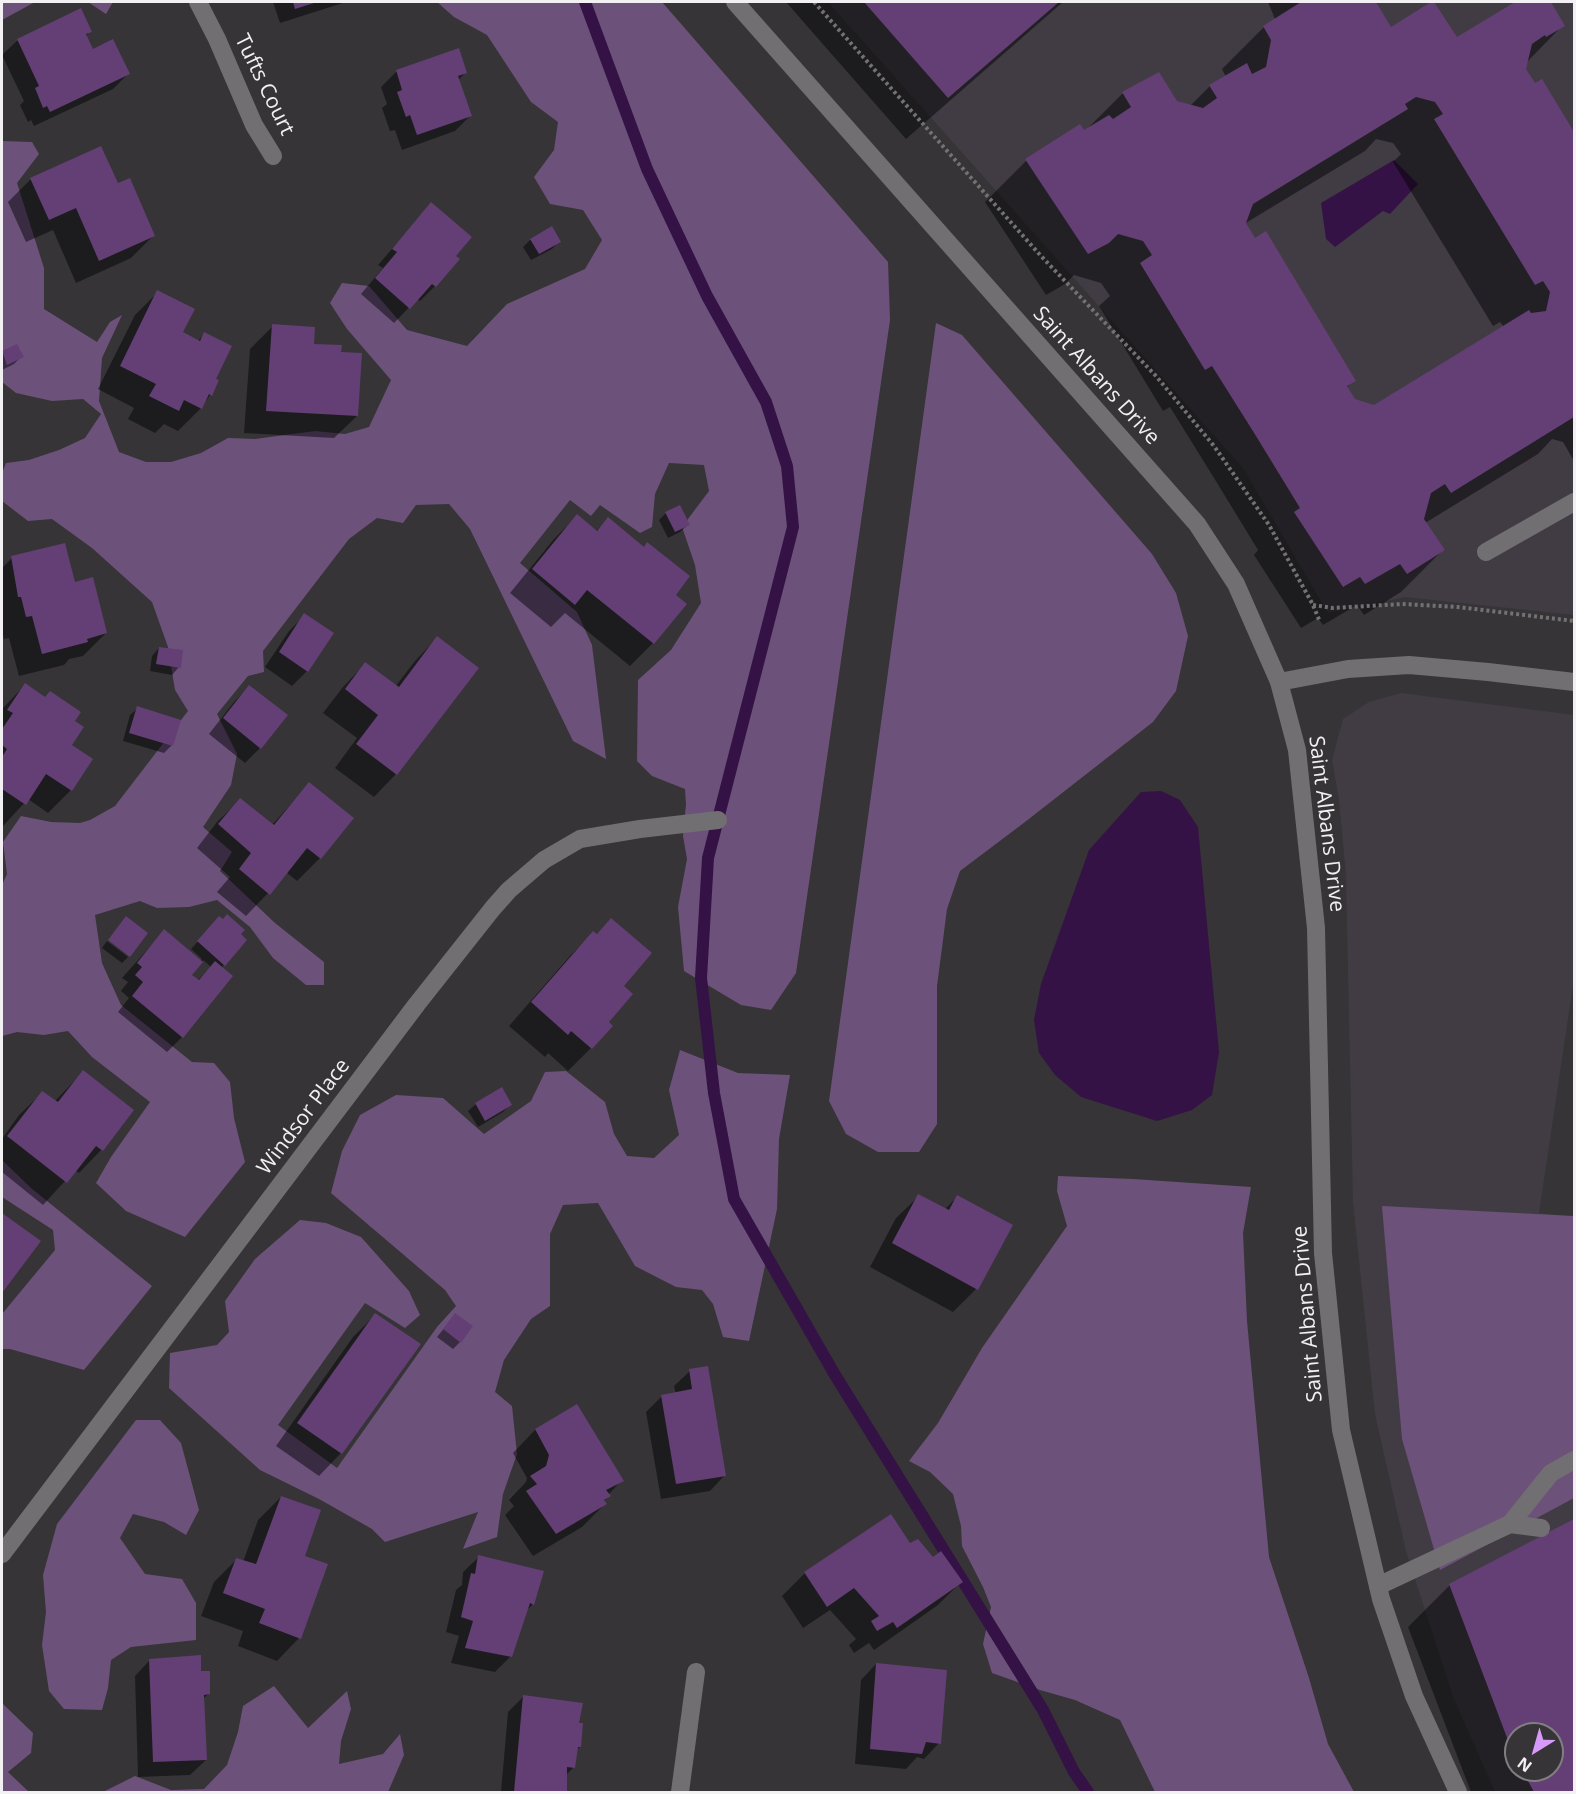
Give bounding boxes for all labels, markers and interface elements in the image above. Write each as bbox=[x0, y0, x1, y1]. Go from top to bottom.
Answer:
street label: Tufts Court bbox=[229, 30, 299, 140]
street label: Saint Albans Drive bbox=[1027, 302, 1165, 450]
street label: Saint Albans Drive bbox=[1303, 735, 1349, 913]
street label: Windsor Place bbox=[252, 1054, 356, 1180]
street label: Saint Albans Drive bbox=[1288, 1225, 1328, 1403]
north arrow bbox=[1504, 1722, 1564, 1782]
text: N bbox=[1513, 1752, 1536, 1777]

